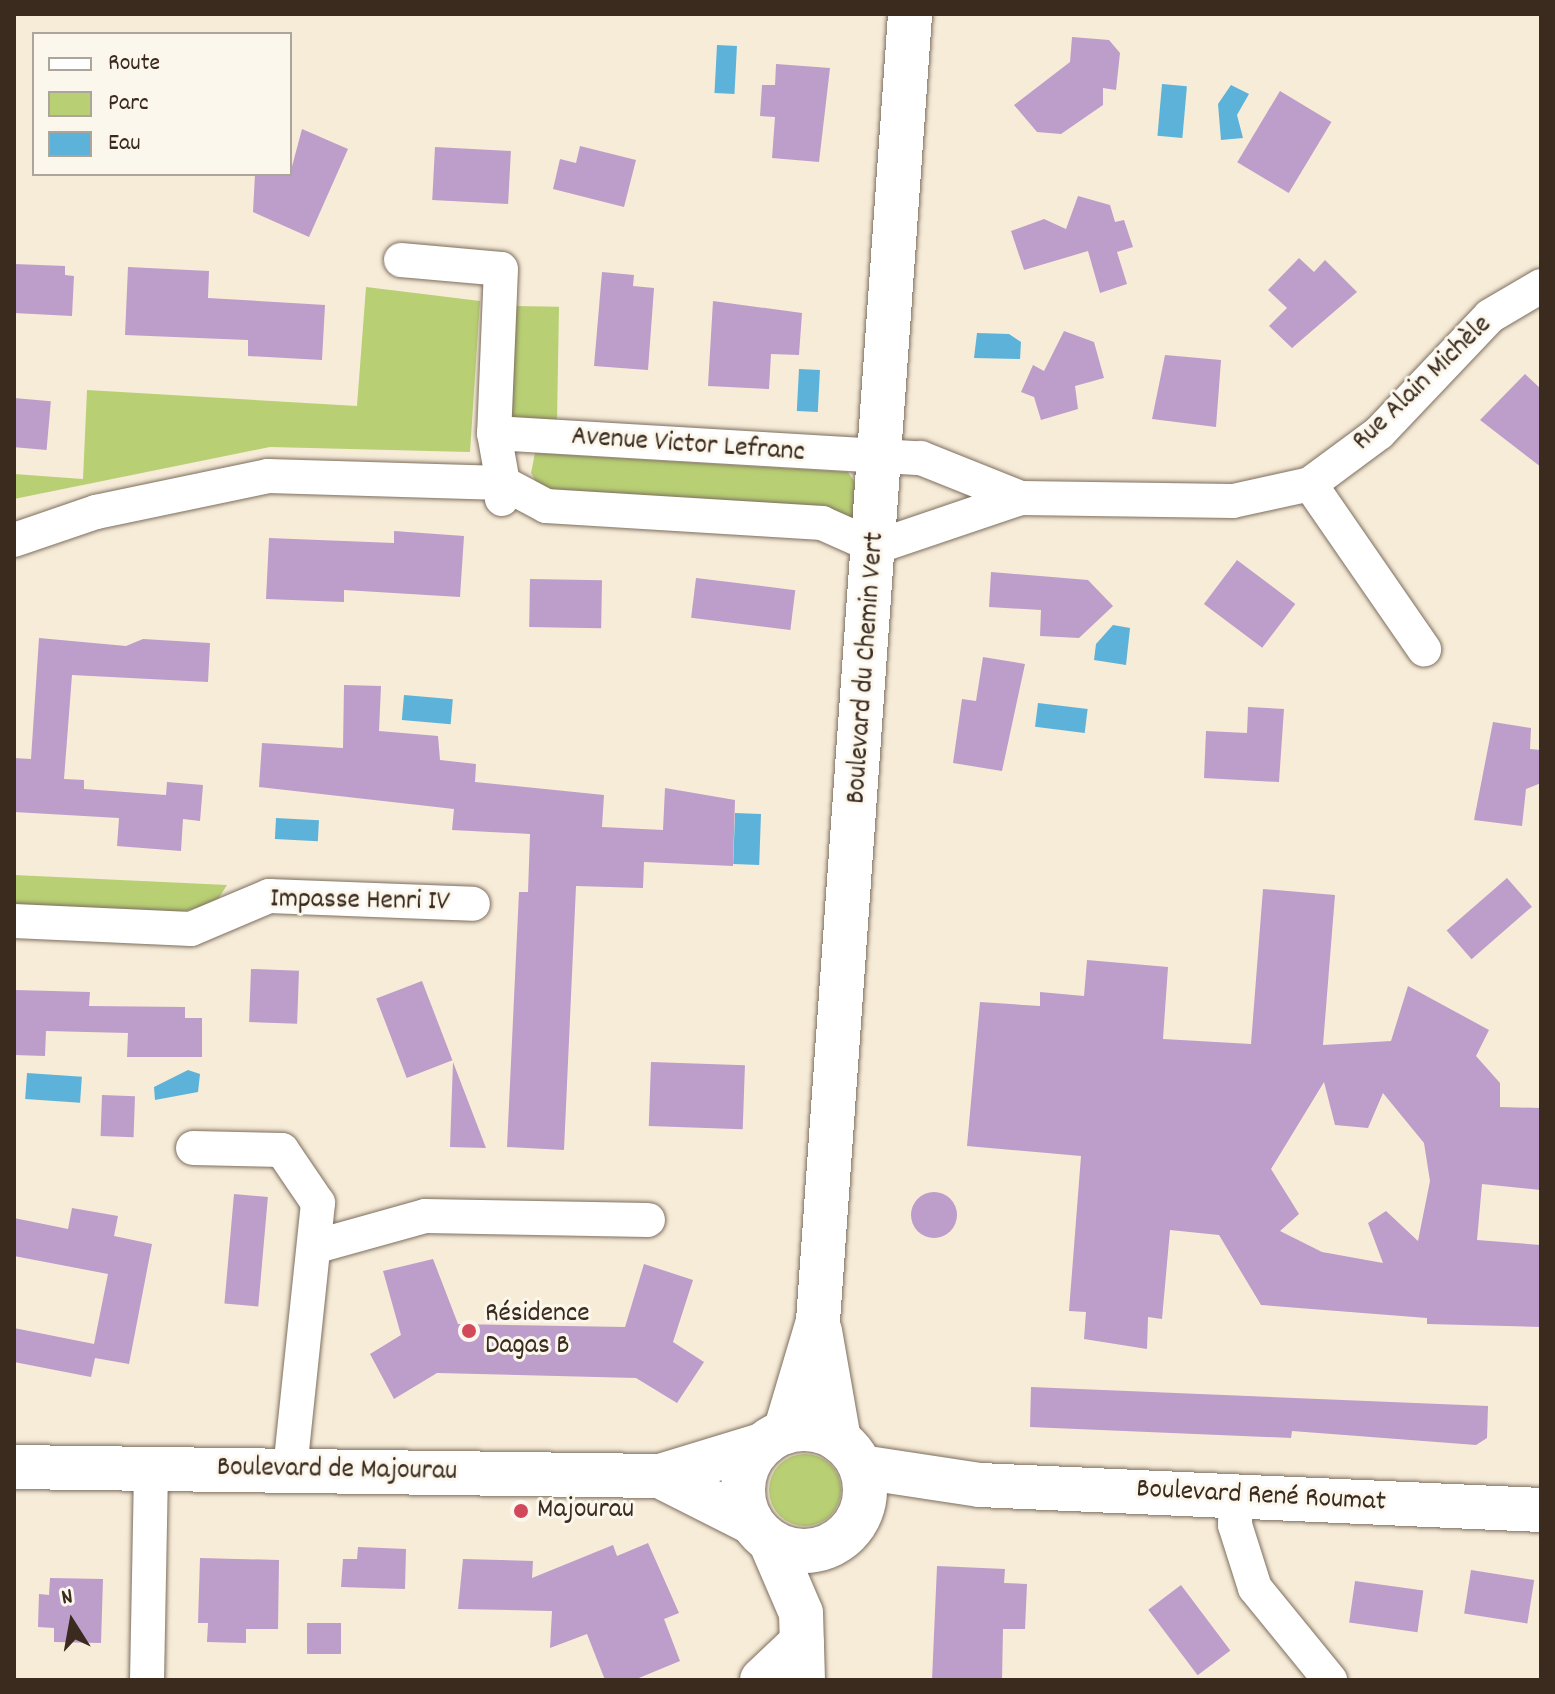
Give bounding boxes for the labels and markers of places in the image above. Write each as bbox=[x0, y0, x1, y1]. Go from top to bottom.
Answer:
place label: Résidence Dagas B bbox=[485, 1298, 590, 1364]
marker: Résidence Dagas B bbox=[460, 1322, 478, 1340]
place label: Majourau bbox=[537, 1494, 634, 1528]
marker: Majourau bbox=[512, 1502, 530, 1520]

